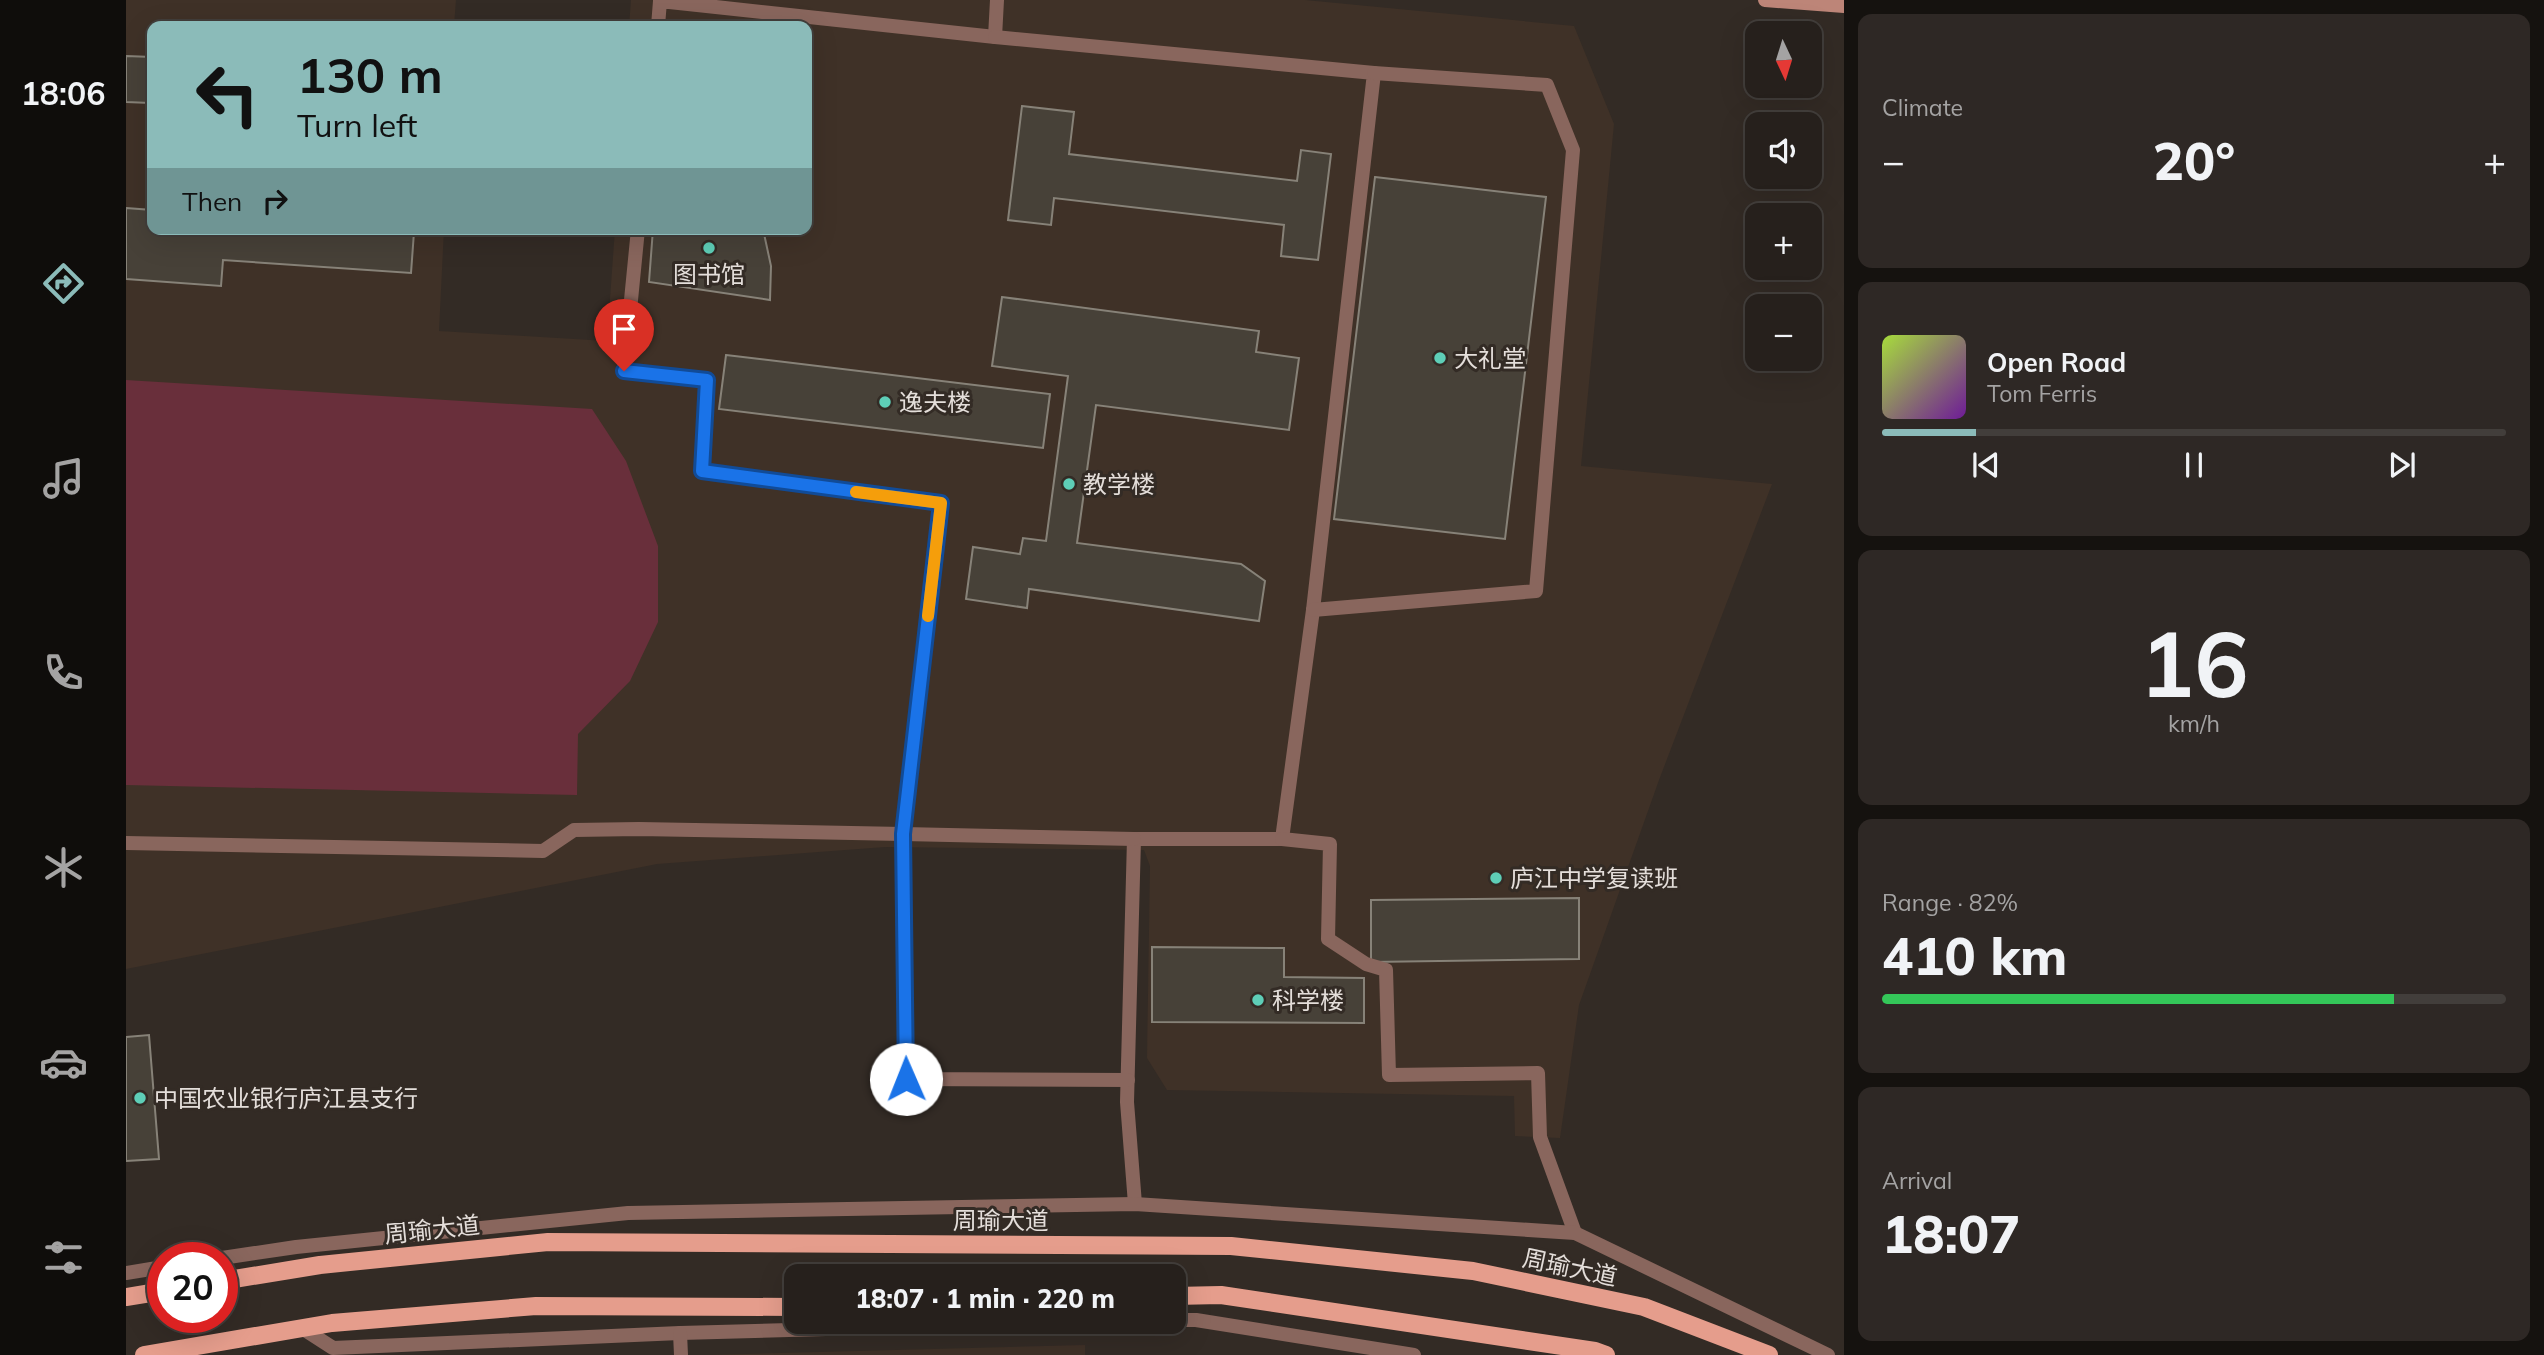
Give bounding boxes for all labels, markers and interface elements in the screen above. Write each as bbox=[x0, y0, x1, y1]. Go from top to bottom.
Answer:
north arrow bbox=[1745, 21, 1822, 98]
map controls bbox=[1745, 21, 1822, 371]
text: 130 m bbox=[297, 44, 443, 105]
icon: left bbox=[182, 49, 273, 140]
text: 18:06 bbox=[21, 73, 105, 113]
text: Climate bbox=[1882, 93, 1963, 122]
text: Turn left bbox=[297, 105, 417, 145]
button: sound bbox=[1745, 112, 1822, 189]
text: 20° bbox=[2153, 128, 2235, 193]
text: − bbox=[1882, 137, 1905, 185]
text: + bbox=[2483, 137, 2506, 185]
icon: right bbox=[256, 182, 294, 220]
text: Then bbox=[182, 185, 242, 218]
button: + bbox=[1745, 203, 1822, 280]
marker: 图书馆 bbox=[701, 240, 717, 256]
icon: directions bbox=[39, 259, 88, 308]
place label: 图书馆 bbox=[673, 259, 745, 289]
button: − bbox=[1745, 294, 1822, 371]
pin bbox=[594, 299, 654, 371]
icon: arrive bbox=[605, 310, 643, 348]
place label: 大礼堂 bbox=[1454, 343, 1526, 373]
text: Open Road bbox=[1987, 346, 2126, 379]
marker: 大礼堂 bbox=[1432, 350, 1448, 366]
text: Tom Ferris bbox=[1987, 379, 2097, 408]
place label: 逸夫楼 bbox=[899, 387, 971, 417]
marker: 逸夫楼 bbox=[877, 394, 893, 410]
icon: previous bbox=[1967, 446, 2005, 484]
icon: pause bbox=[2175, 446, 2213, 484]
icon: next bbox=[2383, 446, 2421, 484]
icon: music bbox=[39, 454, 88, 503]
place label: 教学楼 bbox=[1083, 469, 1155, 499]
marker: 教学楼 bbox=[1061, 476, 1077, 492]
text: 16 bbox=[2139, 606, 2249, 720]
icon: phone bbox=[39, 648, 88, 697]
text: km/h bbox=[2168, 709, 2220, 738]
icon: climate bbox=[39, 843, 88, 892]
place label: 庐江中学复读班 bbox=[1510, 863, 1678, 893]
marker: 庐江中学复读班 bbox=[1488, 870, 1504, 886]
text: Range · 82% bbox=[1882, 888, 2018, 917]
text: 410 km bbox=[1882, 923, 2067, 988]
place label: 科学楼 bbox=[1272, 985, 1344, 1015]
marker: 科学楼 bbox=[1250, 992, 1266, 1008]
icon: car bbox=[39, 1038, 88, 1087]
position arrow bbox=[869, 1042, 943, 1116]
place label: 中国农业银行庐江县支行 bbox=[154, 1083, 418, 1113]
marker: 中国农业银行庐江县支行 bbox=[132, 1090, 148, 1106]
text: Arrival bbox=[1882, 1166, 1952, 1195]
text: 18:07 bbox=[1882, 1201, 2020, 1266]
street label: 周瑜大道 bbox=[953, 1205, 1049, 1235]
street label: 周瑜大道 bbox=[383, 1209, 481, 1249]
icon: filters bbox=[39, 1233, 88, 1282]
speed limit sign: 20 bbox=[147, 1242, 238, 1333]
street label: 周瑜大道 bbox=[1520, 1242, 1620, 1292]
text: 18:07 · 1 min · 220 m bbox=[855, 1282, 1115, 1315]

